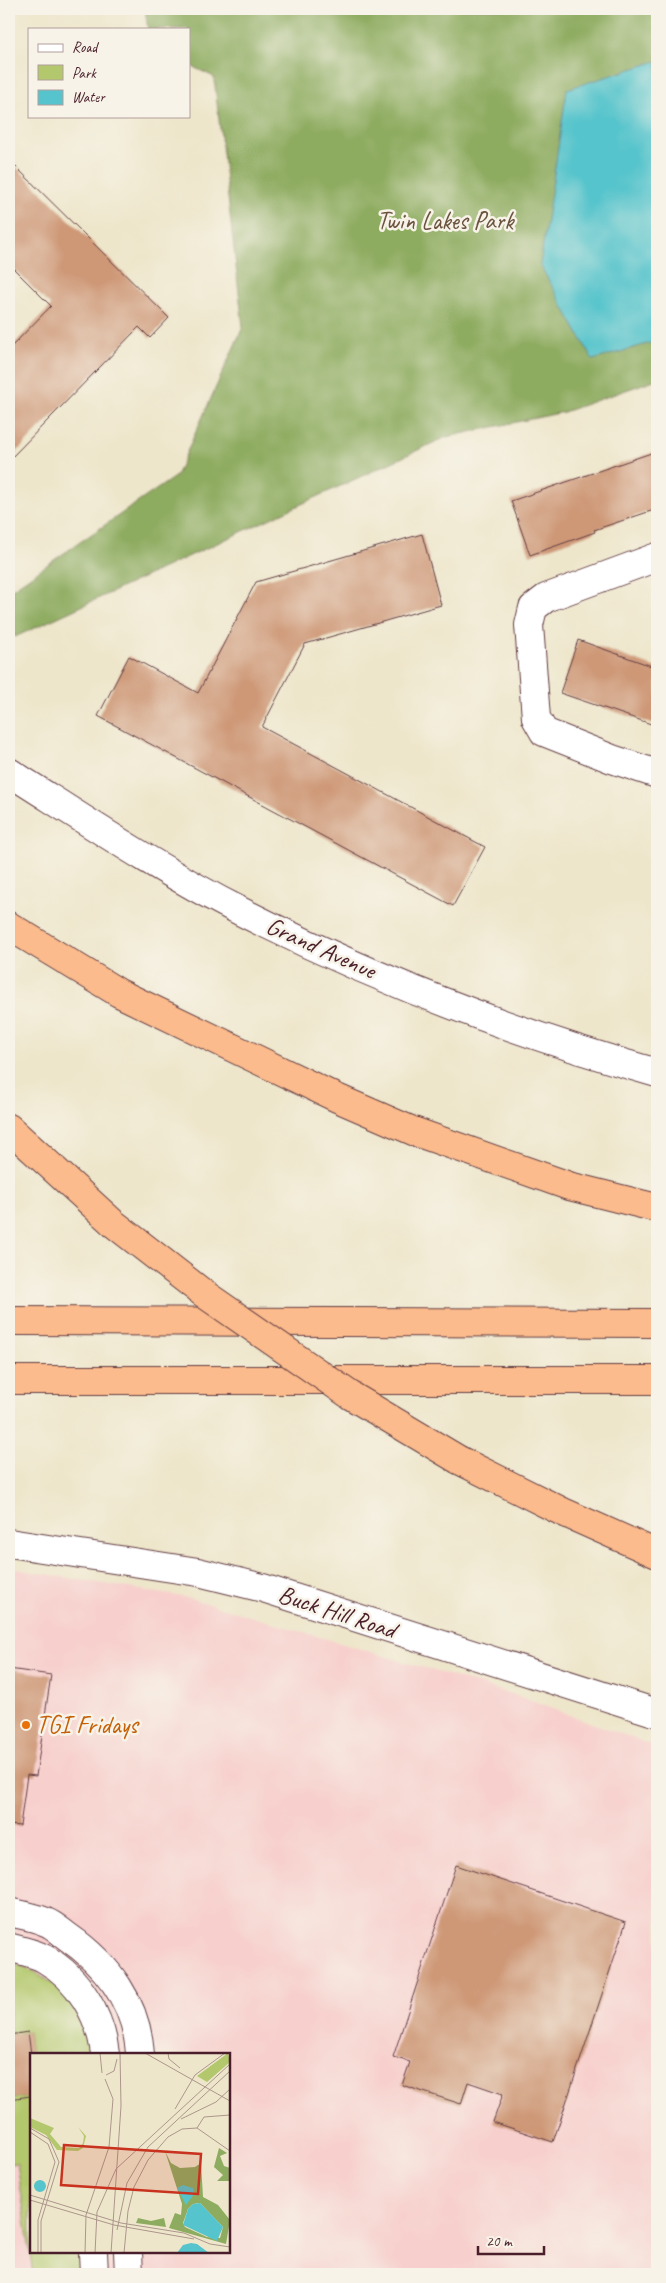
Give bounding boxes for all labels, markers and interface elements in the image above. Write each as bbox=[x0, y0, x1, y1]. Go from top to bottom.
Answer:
legend bbox=[28, 28, 190, 118]
text: Road bbox=[72, 38, 99, 57]
text: Park bbox=[72, 64, 97, 83]
text: Water bbox=[72, 88, 106, 107]
park label: Twin Lakes Park bbox=[377, 205, 515, 237]
street label: Grand Avenue bbox=[261, 910, 382, 987]
street label: Buck Hill Road bbox=[274, 1578, 404, 1647]
place label: TGI Fridays bbox=[36, 1709, 140, 1741]
marker: TGI Fridays bbox=[20, 1719, 32, 1731]
inset map bbox=[30, 2053, 230, 2253]
scale bar bbox=[478, 2223, 545, 2255]
text: 20 m bbox=[486, 2232, 513, 2251]

